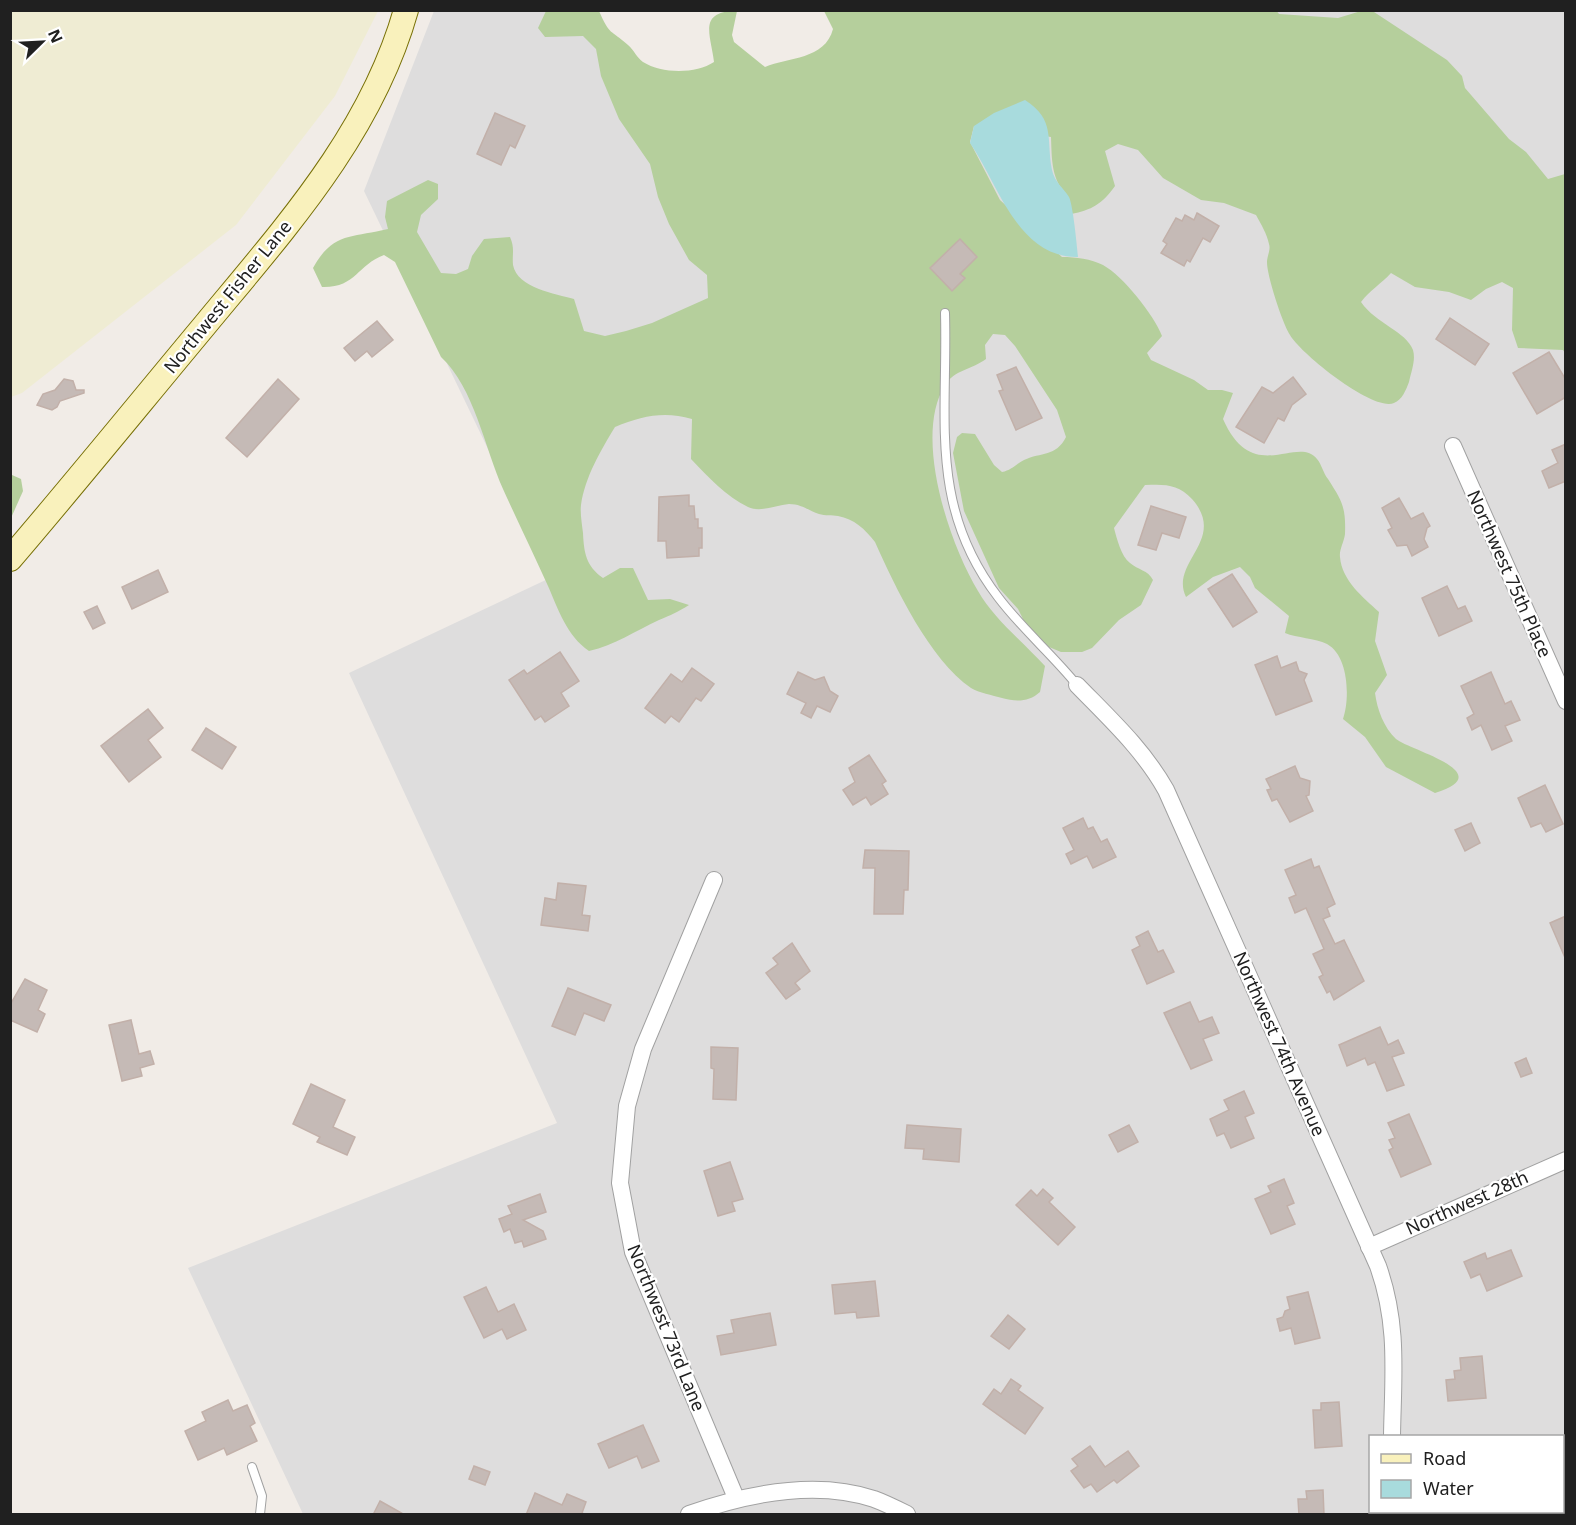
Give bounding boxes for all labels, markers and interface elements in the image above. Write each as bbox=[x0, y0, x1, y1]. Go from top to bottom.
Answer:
north arrow bbox=[12, 12, 72, 72]
text: N bbox=[43, 25, 68, 46]
street label: Northwest Fisher Lane bbox=[158, 215, 297, 378]
street label: Northwest 75th Place bbox=[1462, 486, 1558, 661]
street label: Northwest 74th Avenue bbox=[1228, 947, 1332, 1140]
street label: Northwest 28th bbox=[1401, 1164, 1532, 1240]
street label: Northwest 73rd Lane bbox=[622, 1241, 711, 1415]
legend bbox=[1369, 1435, 1564, 1513]
text: Road bbox=[1423, 1446, 1466, 1470]
text: Water bbox=[1423, 1476, 1474, 1500]

